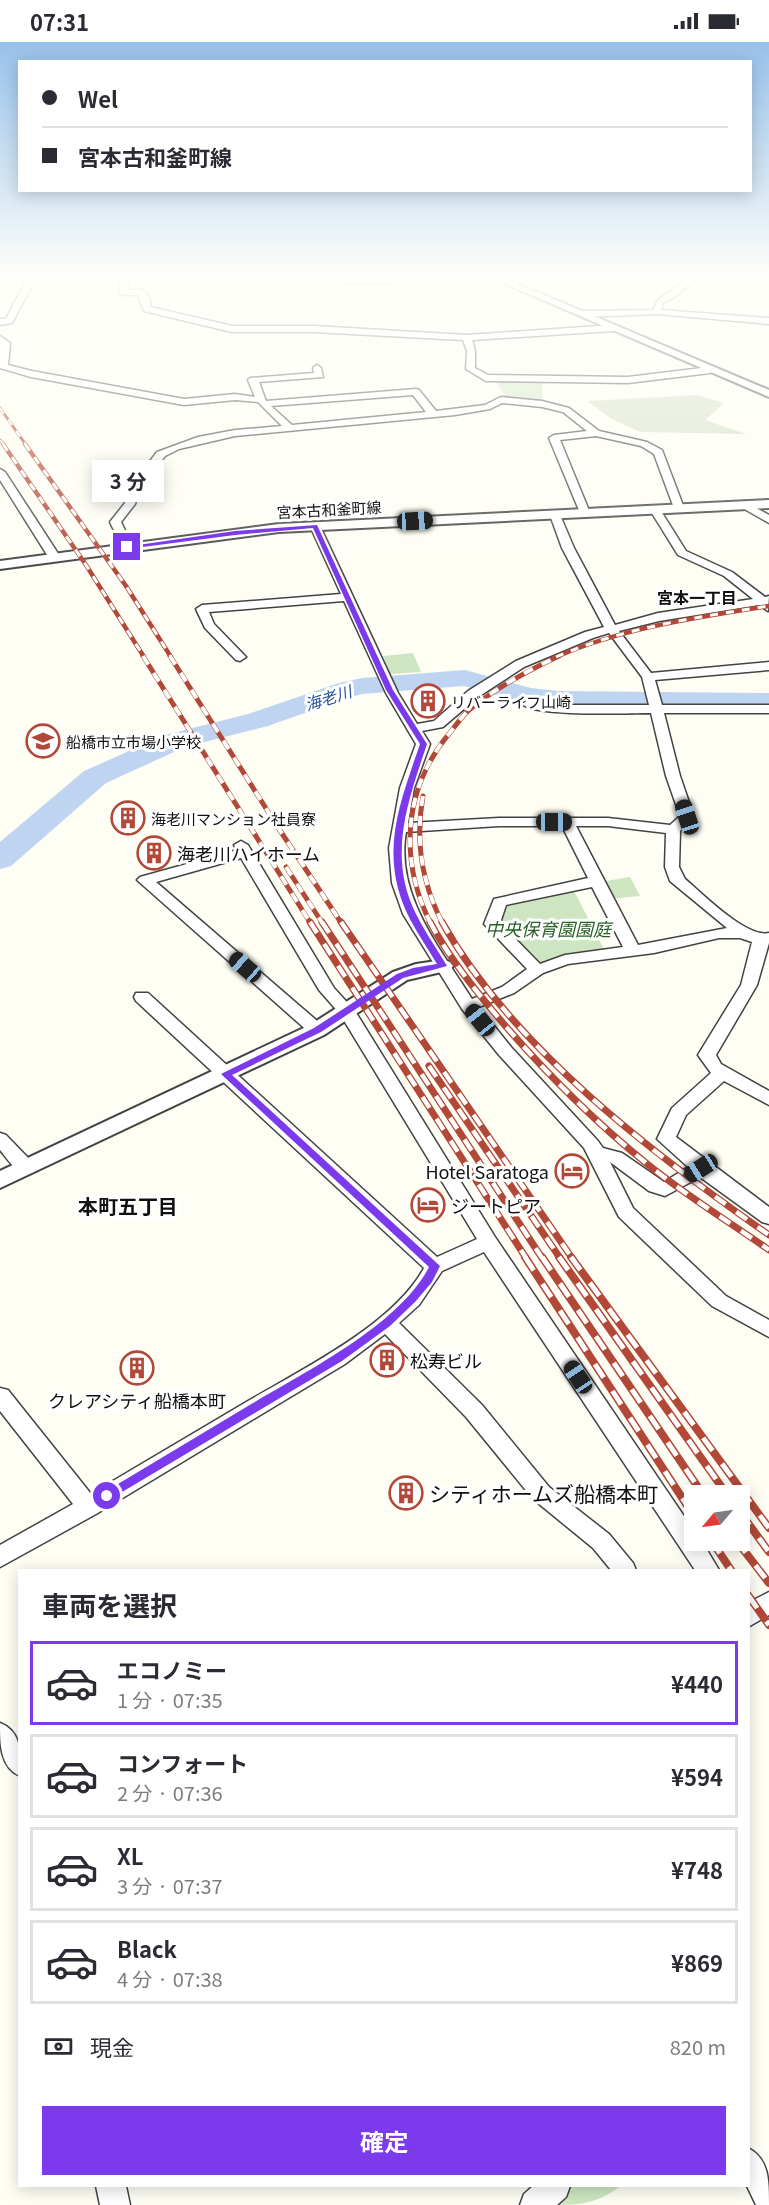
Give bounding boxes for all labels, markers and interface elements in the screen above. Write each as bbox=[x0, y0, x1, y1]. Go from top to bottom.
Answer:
text: 07:31 bbox=[30, 5, 89, 37]
text: Wel bbox=[78, 82, 118, 114]
text: 宮本古和釜町線 bbox=[78, 140, 232, 172]
callout: 3 分 bbox=[91, 460, 163, 502]
text: 3 分 bbox=[110, 466, 146, 495]
street label: 宮本古和釜町線 bbox=[276, 496, 382, 522]
car bbox=[397, 511, 433, 531]
route end bbox=[113, 533, 140, 560]
district label: 宮本一丁目 bbox=[657, 585, 737, 609]
water label: 海老川 bbox=[301, 678, 356, 716]
building icon: リバーライフ山崎 bbox=[410, 683, 446, 719]
place label: リバーライフ山崎 bbox=[451, 691, 571, 712]
school or university icon: 船橋市立市場小学校 bbox=[25, 723, 61, 759]
place label: 船橋市立市場小学校 bbox=[66, 731, 201, 752]
car bbox=[673, 797, 701, 837]
building icon: 海老川マンション社員寮 bbox=[110, 800, 146, 836]
place label: 海老川マンション社員寮 bbox=[151, 808, 316, 829]
car bbox=[536, 813, 572, 831]
building icon: 海老川ハイホーム bbox=[136, 835, 172, 871]
place label: 海老川ハイホーム bbox=[177, 840, 320, 866]
park label: 中央保育園園庭 bbox=[485, 915, 614, 941]
car bbox=[226, 948, 264, 986]
car bbox=[462, 1000, 498, 1040]
car bbox=[681, 1151, 721, 1185]
hotel icon: Hotel Saratoga bbox=[554, 1153, 590, 1189]
place label: Hotel Saratoga bbox=[425, 1158, 549, 1184]
hotel icon: ジートピア bbox=[410, 1187, 446, 1223]
district label: 本町五丁目 bbox=[78, 1191, 178, 1220]
place label: ジートピア bbox=[451, 1192, 541, 1218]
building icon: 松寿ビル bbox=[369, 1342, 405, 1378]
place label: 松寿ビル bbox=[410, 1347, 482, 1373]
building icon: クレアシティ船橋本町 bbox=[119, 1350, 155, 1386]
car bbox=[560, 1357, 596, 1397]
place label: クレアシティ船橋本町 bbox=[48, 1387, 226, 1413]
building icon: シティホームズ船橋本町 bbox=[388, 1475, 424, 1511]
place label: シティホームズ船橋本町 bbox=[429, 1478, 658, 1508]
route start bbox=[93, 1482, 120, 1509]
north arrow bbox=[684, 1485, 750, 1551]
map controls bbox=[684, 1485, 750, 1551]
text: 車両を選択 bbox=[42, 1585, 177, 1624]
text: エコノミー bbox=[117, 1653, 227, 1685]
icon: car bbox=[45, 1656, 99, 1710]
text: ¥440 bbox=[671, 1667, 723, 1699]
text: 1 分 · 07:35 bbox=[117, 1685, 223, 1714]
text: コンフォート bbox=[117, 1746, 248, 1778]
icon: car bbox=[45, 1749, 99, 1803]
text: ¥594 bbox=[671, 1760, 723, 1792]
text: 2 分 · 07:36 bbox=[117, 1778, 223, 1807]
text: XL bbox=[117, 1839, 144, 1871]
icon: car bbox=[45, 1842, 99, 1896]
text: ¥748 bbox=[671, 1853, 723, 1885]
text: 3 分 · 07:37 bbox=[117, 1871, 223, 1900]
text: Black bbox=[117, 1932, 177, 1964]
icon: car bbox=[45, 1935, 99, 1989]
text: ¥869 bbox=[671, 1946, 723, 1978]
text: 4 分 · 07:38 bbox=[117, 1964, 223, 1993]
icon: cash bbox=[42, 2030, 75, 2063]
text: 現金 bbox=[90, 2030, 134, 2062]
text: 820 m bbox=[670, 2032, 726, 2061]
button: 確定 bbox=[42, 2106, 726, 2175]

